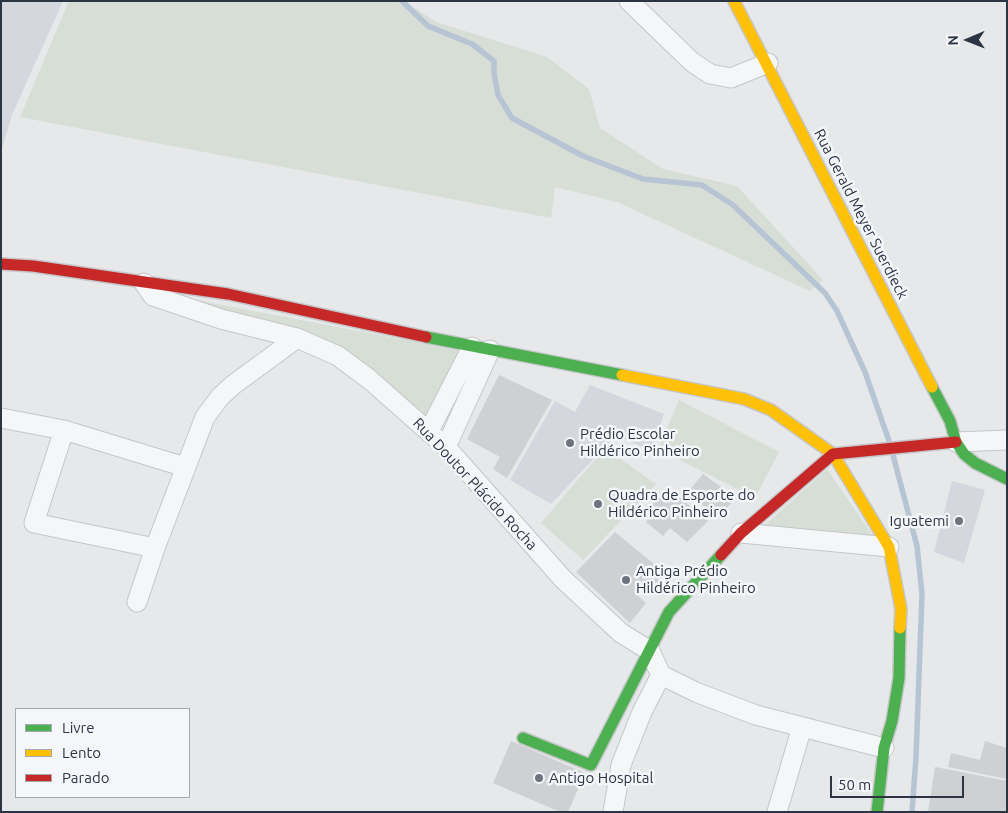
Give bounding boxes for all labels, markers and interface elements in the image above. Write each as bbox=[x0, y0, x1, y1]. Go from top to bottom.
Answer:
north arrow bbox=[943, 15, 993, 65]
text: N bbox=[945, 35, 961, 46]
street label: Rua Gerald Meyer Suerdieck bbox=[810, 126, 912, 302]
street label: Rua Doutor Plácido Rocha bbox=[409, 414, 541, 554]
place label: Prédio Escolar Hildérico Pinheiro bbox=[580, 425, 700, 460]
marker: Prédio Escolar Hildérico Pinheiro bbox=[564, 437, 576, 449]
place label: Quadra de Esporte do Hildérico Pinheiro bbox=[608, 486, 755, 521]
marker: Quadra de Esporte do Hildérico Pinheiro bbox=[592, 498, 604, 510]
place label: Iguatemi bbox=[890, 512, 949, 530]
marker: Iguatemi bbox=[953, 515, 965, 527]
place label: Antiga Prédio Hildérico Pinheiro bbox=[636, 562, 756, 597]
marker: Antiga Prédio Hildérico Pinheiro bbox=[620, 574, 632, 586]
legend bbox=[15, 708, 190, 798]
text: Livre bbox=[62, 719, 95, 736]
text: Lento bbox=[62, 744, 101, 761]
scale bar bbox=[833, 766, 967, 798]
text: Parado bbox=[62, 769, 109, 786]
place label: Antigo Hospital bbox=[549, 769, 653, 787]
marker: Antigo Hospital bbox=[533, 772, 545, 784]
text: 50 m bbox=[838, 776, 871, 793]

